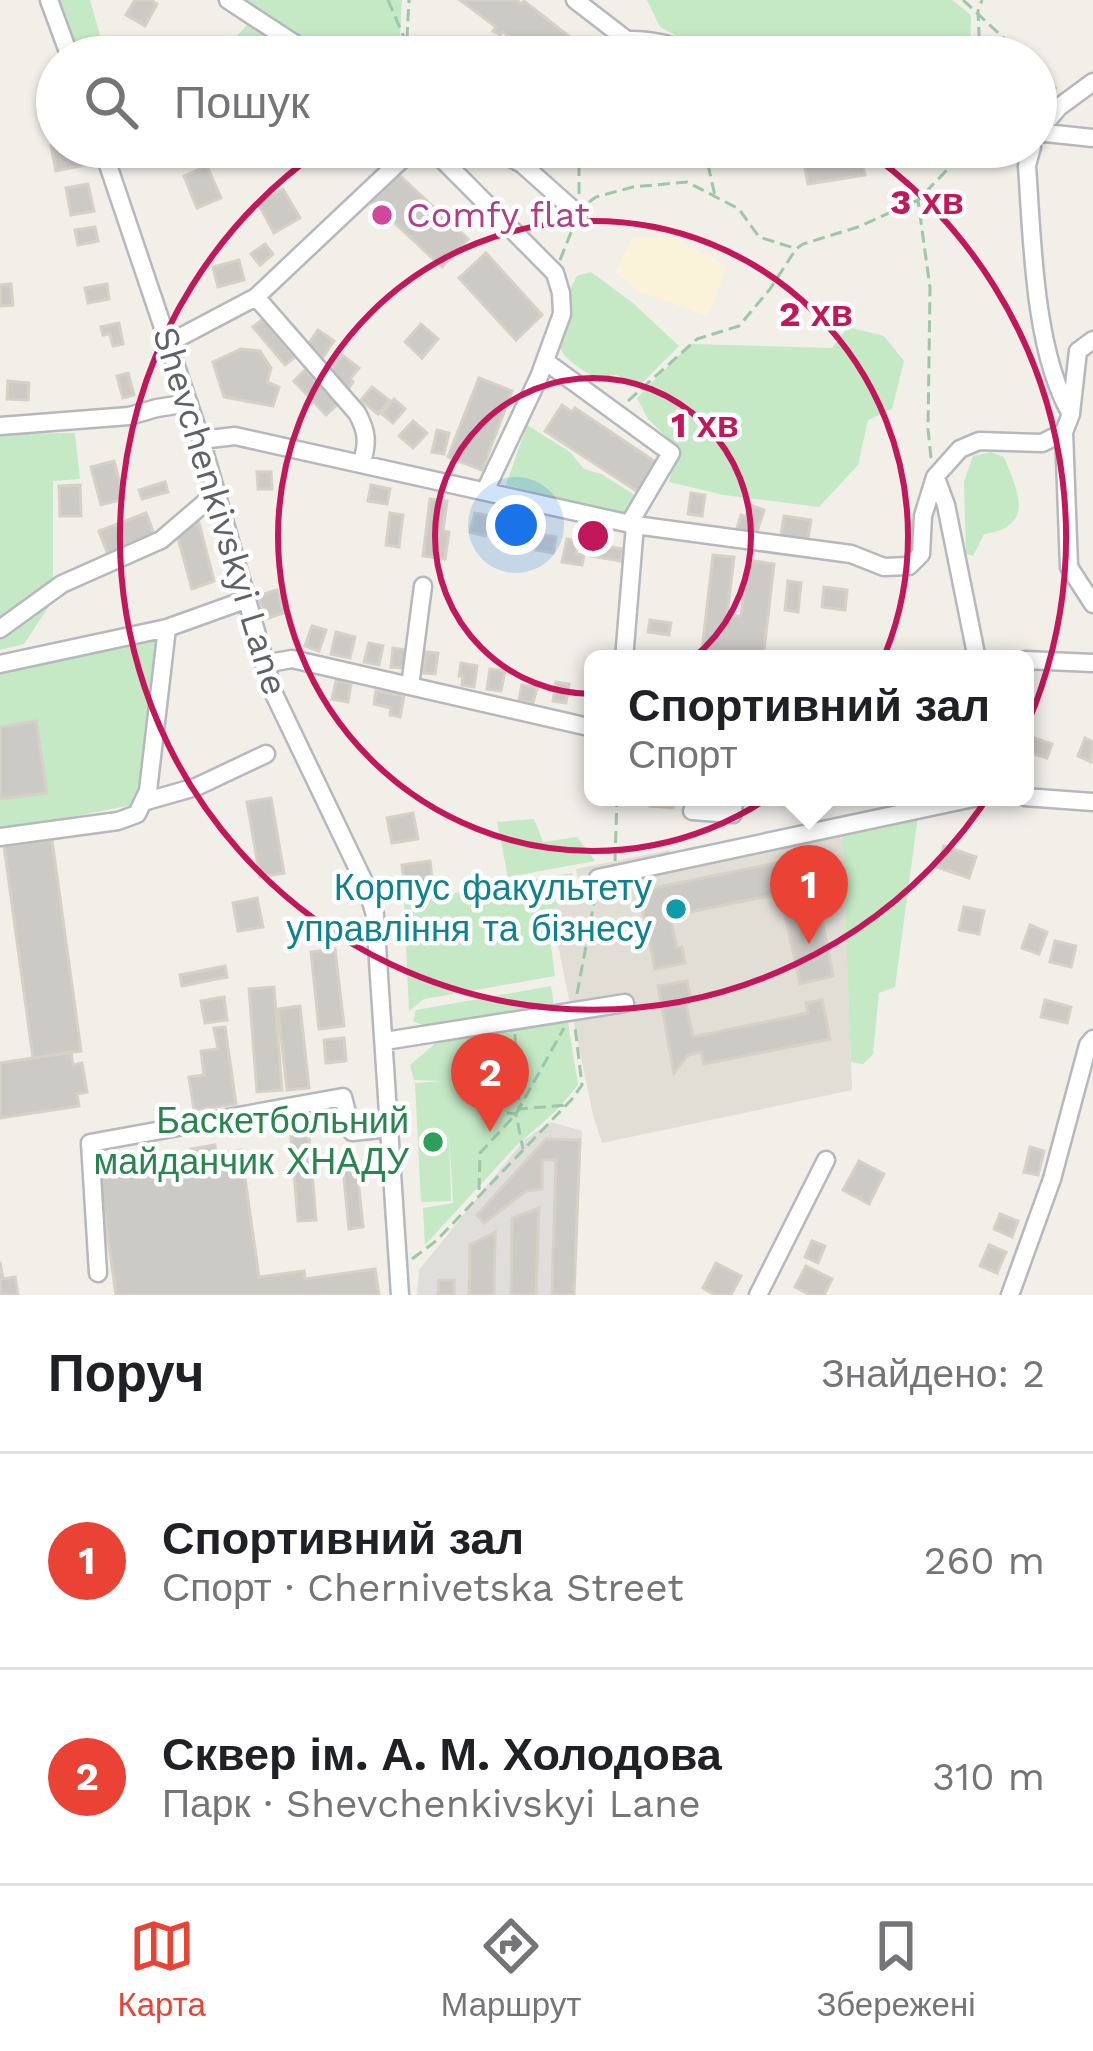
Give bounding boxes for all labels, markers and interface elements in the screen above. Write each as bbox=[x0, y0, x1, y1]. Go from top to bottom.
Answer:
search box bbox=[36, 36, 1057, 168]
icon: search bbox=[78, 69, 144, 135]
text: Пошук bbox=[174, 76, 310, 129]
text: 3 хв bbox=[890, 181, 964, 223]
place label: Comfy flat bbox=[406, 194, 590, 236]
marker: Comfy flat bbox=[369, 202, 395, 228]
text: 2 хв bbox=[779, 293, 853, 335]
street label: Shevchenkivskyi Lane bbox=[144, 322, 296, 700]
text: 1 хв bbox=[671, 404, 739, 446]
your location bbox=[486, 495, 546, 555]
centre of rings bbox=[572, 515, 614, 557]
popup bbox=[584, 650, 1034, 806]
text: Спортивний зал bbox=[628, 679, 990, 732]
text: Спорт bbox=[628, 732, 738, 777]
pin: 1 bbox=[770, 845, 848, 944]
place label: Корпус факультету управління та бізнесу bbox=[286, 867, 652, 950]
marker: Корпус факультету управління та бізнесу bbox=[663, 896, 689, 922]
pin: 2 bbox=[451, 1033, 529, 1132]
place label: Баскетбольний майданчик ХНАДУ bbox=[93, 1100, 410, 1183]
marker: Баскетбольний майданчик ХНАДУ bbox=[420, 1129, 446, 1155]
text: Поруч bbox=[48, 1344, 204, 1403]
text: Знайдено: 2 bbox=[821, 1351, 1045, 1396]
text: Спортивний зал bbox=[162, 1512, 524, 1565]
text: 1 bbox=[79, 1538, 95, 1583]
text: 260 m bbox=[924, 1538, 1045, 1583]
text: Спорт · Chernivetska Street bbox=[162, 1565, 684, 1610]
text: Сквер ім. А. М. Холодова bbox=[162, 1728, 722, 1781]
text: 2 bbox=[75, 1754, 99, 1799]
text: 310 m bbox=[932, 1754, 1045, 1799]
text: Парк · Shevchenkivskyi Lane bbox=[162, 1781, 701, 1826]
tab: Карта bbox=[117, 1913, 206, 2024]
tab: Маршрут bbox=[441, 1913, 581, 2024]
tab: Збережені bbox=[816, 1913, 976, 2024]

